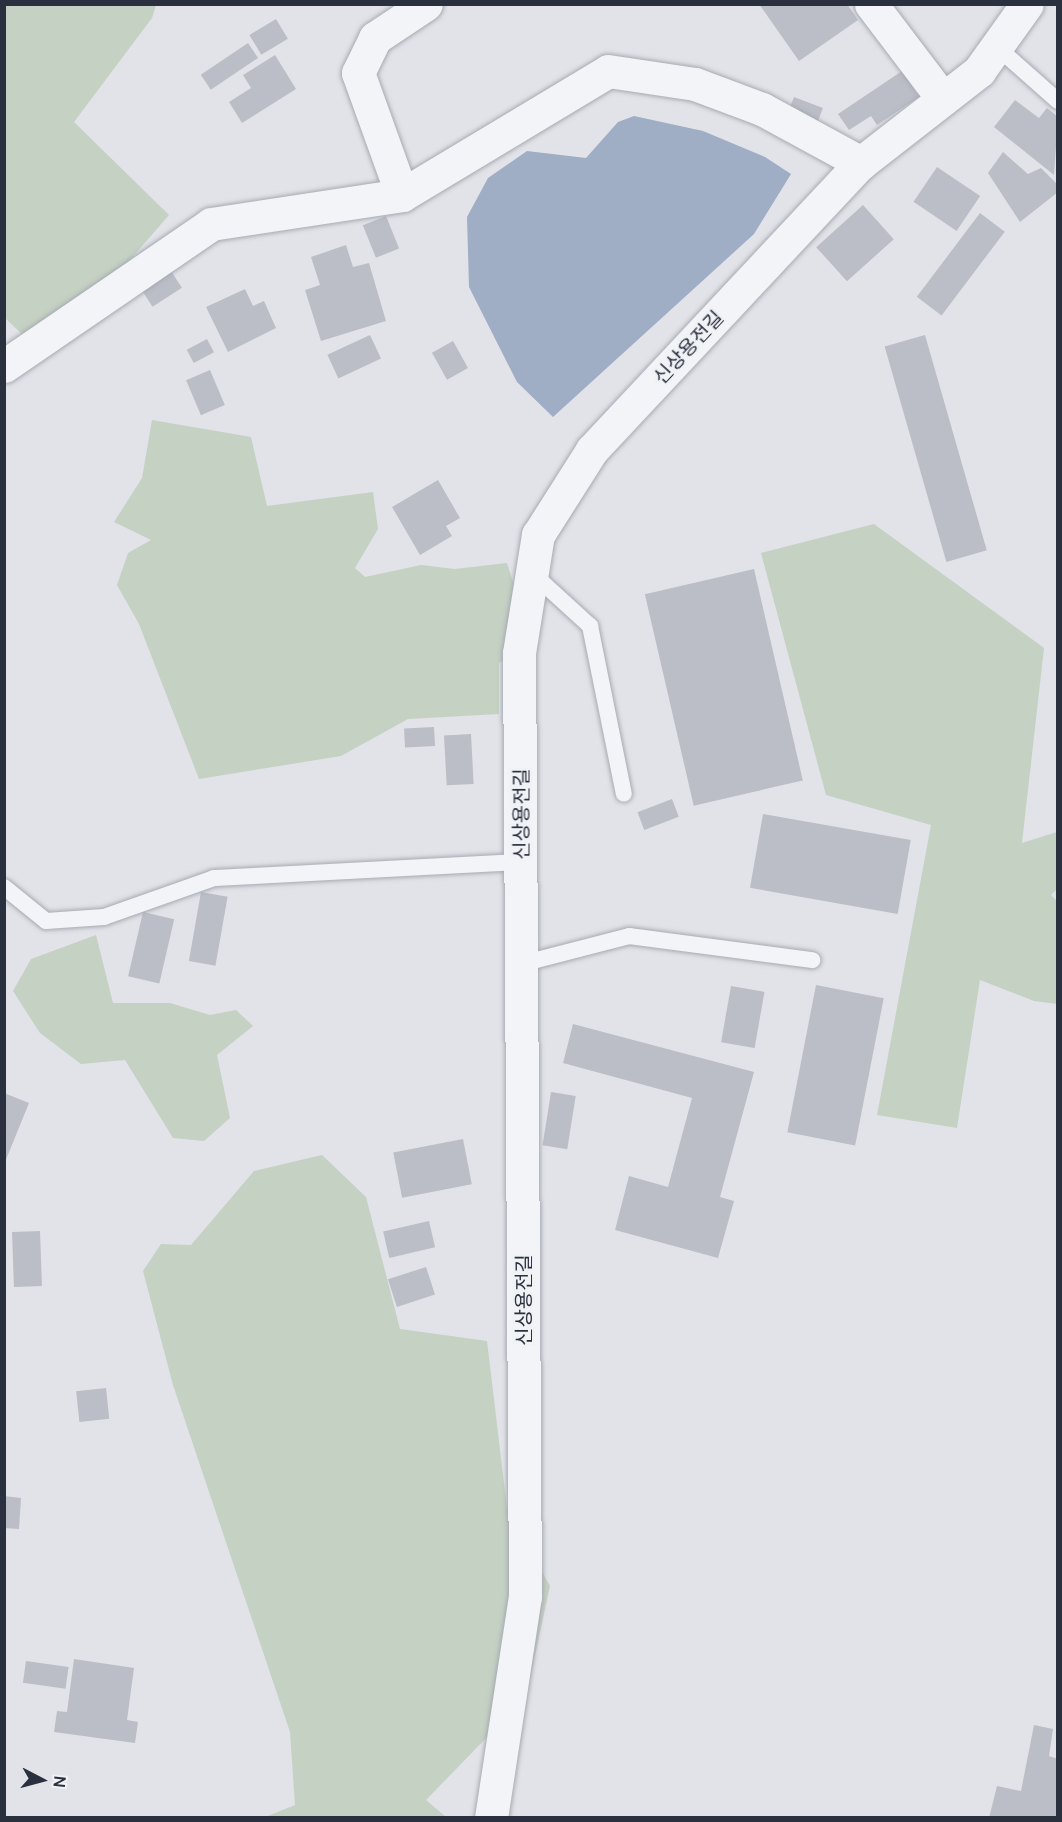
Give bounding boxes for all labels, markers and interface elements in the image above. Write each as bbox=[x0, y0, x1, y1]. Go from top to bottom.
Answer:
street label: 신상용전길 bbox=[648, 305, 728, 389]
street label: 신상용전길 bbox=[509, 768, 533, 860]
street label: 신상용전길 bbox=[511, 1254, 535, 1346]
north arrow bbox=[12, 1750, 72, 1810]
text: N bbox=[48, 1775, 71, 1789]

